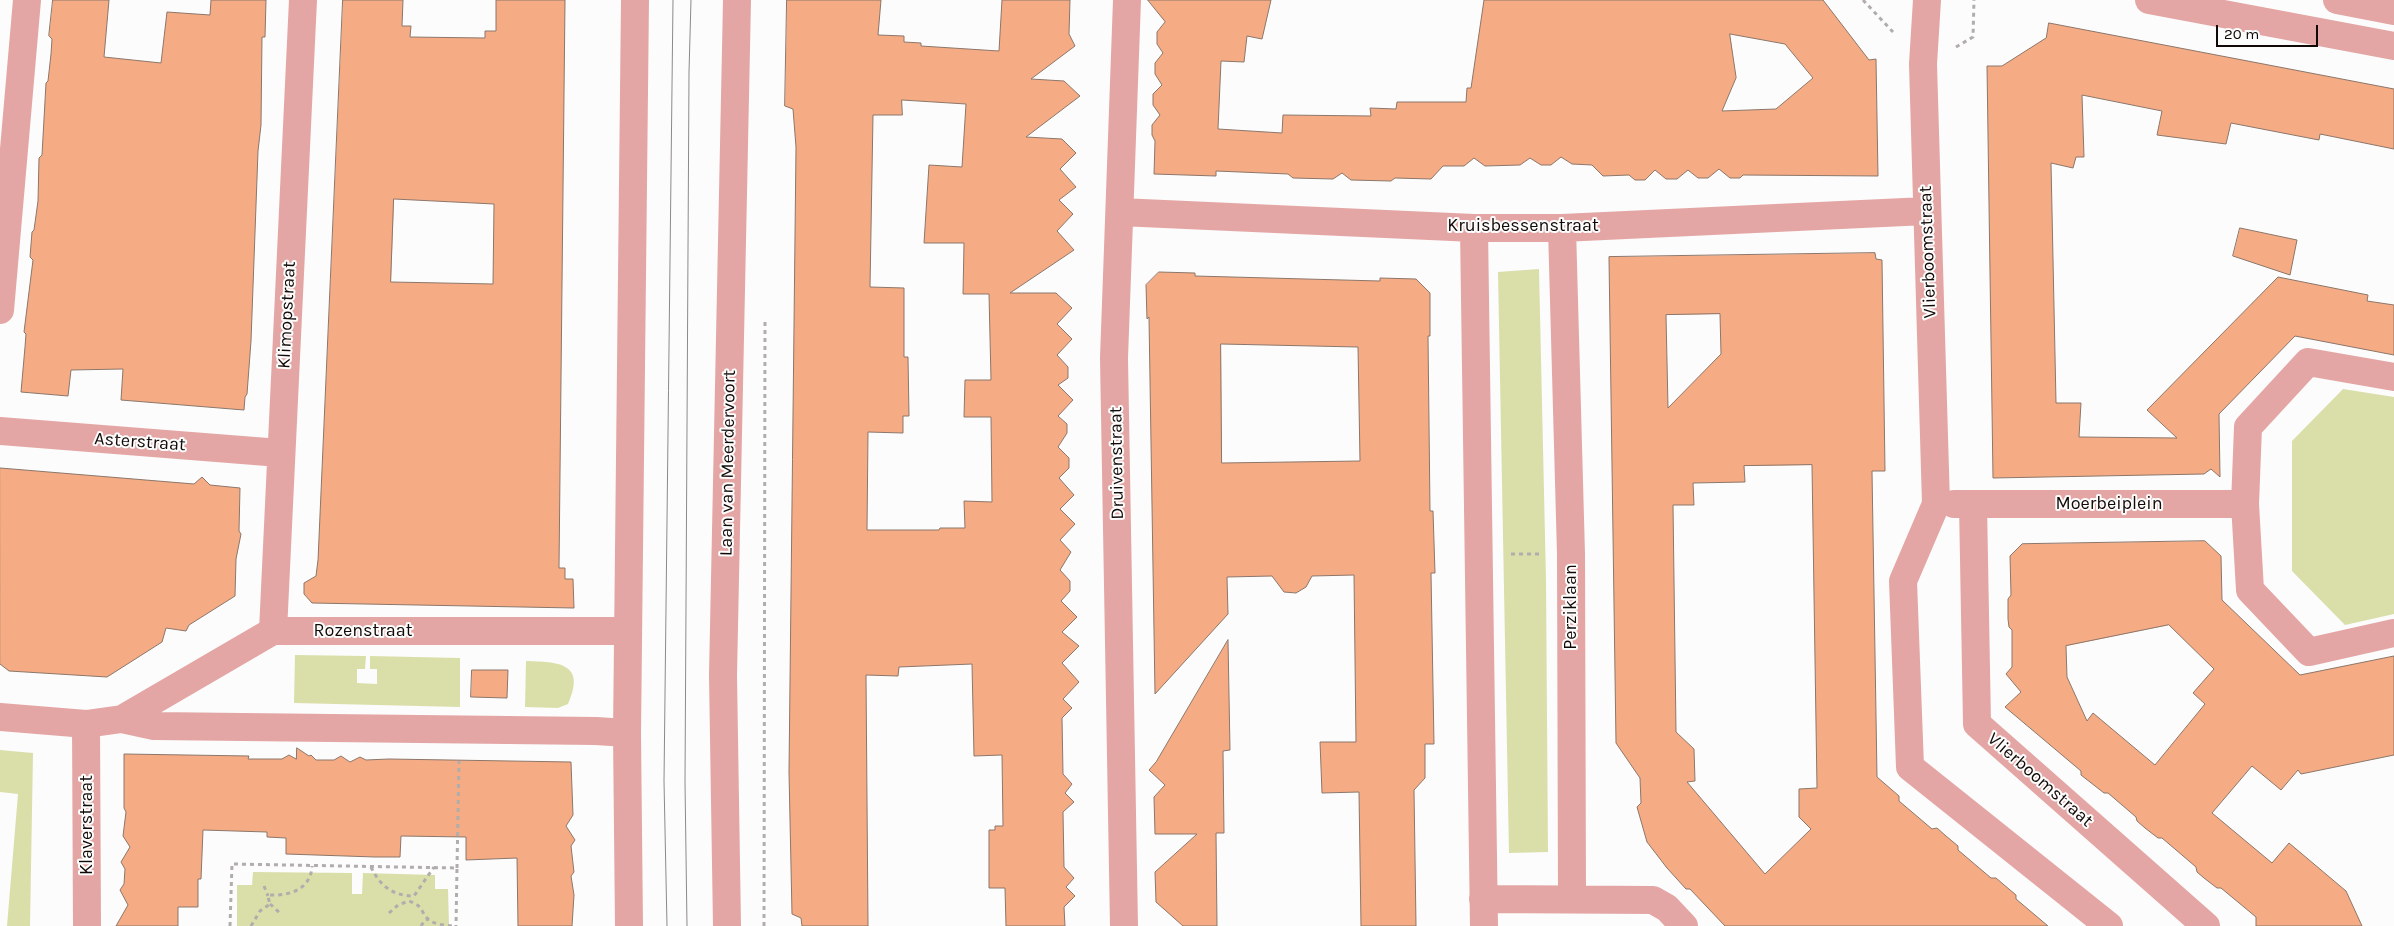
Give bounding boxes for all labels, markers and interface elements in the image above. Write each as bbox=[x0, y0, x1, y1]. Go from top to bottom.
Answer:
scale bar bbox=[2219, 15, 2322, 47]
text: 20 m bbox=[2224, 25, 2259, 43]
street label: Vlierboomstraat bbox=[1915, 185, 1941, 319]
street label: Kruisbessenstraat bbox=[1447, 215, 1599, 237]
street label: Klimopstraat bbox=[273, 261, 301, 369]
street label: Laan van Meerdervoort bbox=[716, 370, 740, 556]
street label: Druivenstraat bbox=[1105, 406, 1129, 520]
street label: Asterstraat bbox=[94, 428, 186, 456]
street label: Moerbeiplein bbox=[2055, 493, 2163, 515]
street label: Perziklaan bbox=[1560, 564, 1582, 650]
street label: Rozenstraat bbox=[314, 620, 412, 642]
street label: Vlierboomstraat bbox=[1983, 728, 2097, 832]
street label: Klaverstraat bbox=[76, 775, 98, 875]

